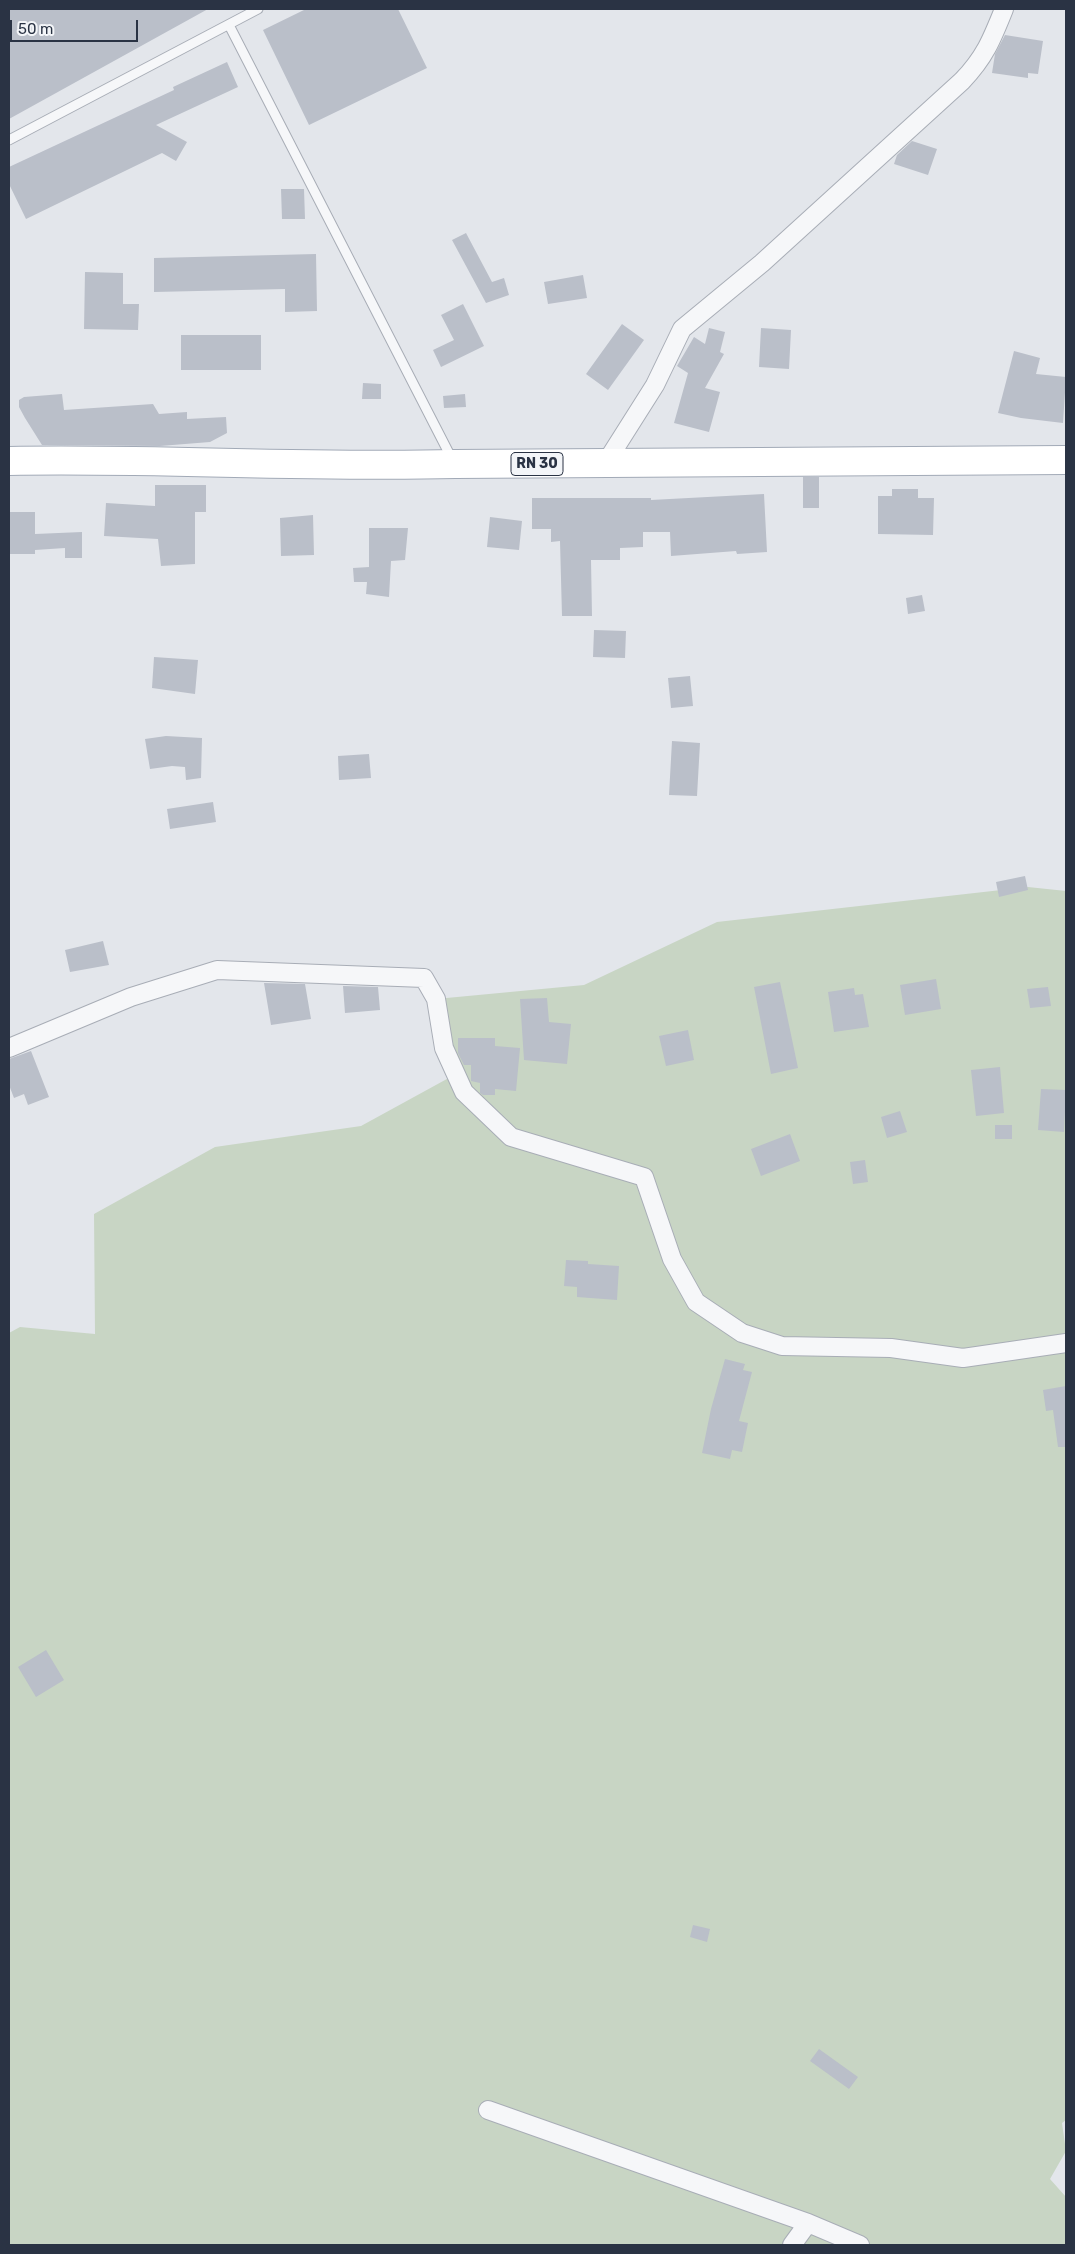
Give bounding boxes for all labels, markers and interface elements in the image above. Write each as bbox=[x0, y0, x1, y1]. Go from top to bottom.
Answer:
scale bar bbox=[12, 10, 140, 42]
text: 50 m bbox=[18, 20, 53, 38]
road number: RN 30 bbox=[511, 452, 563, 476]

